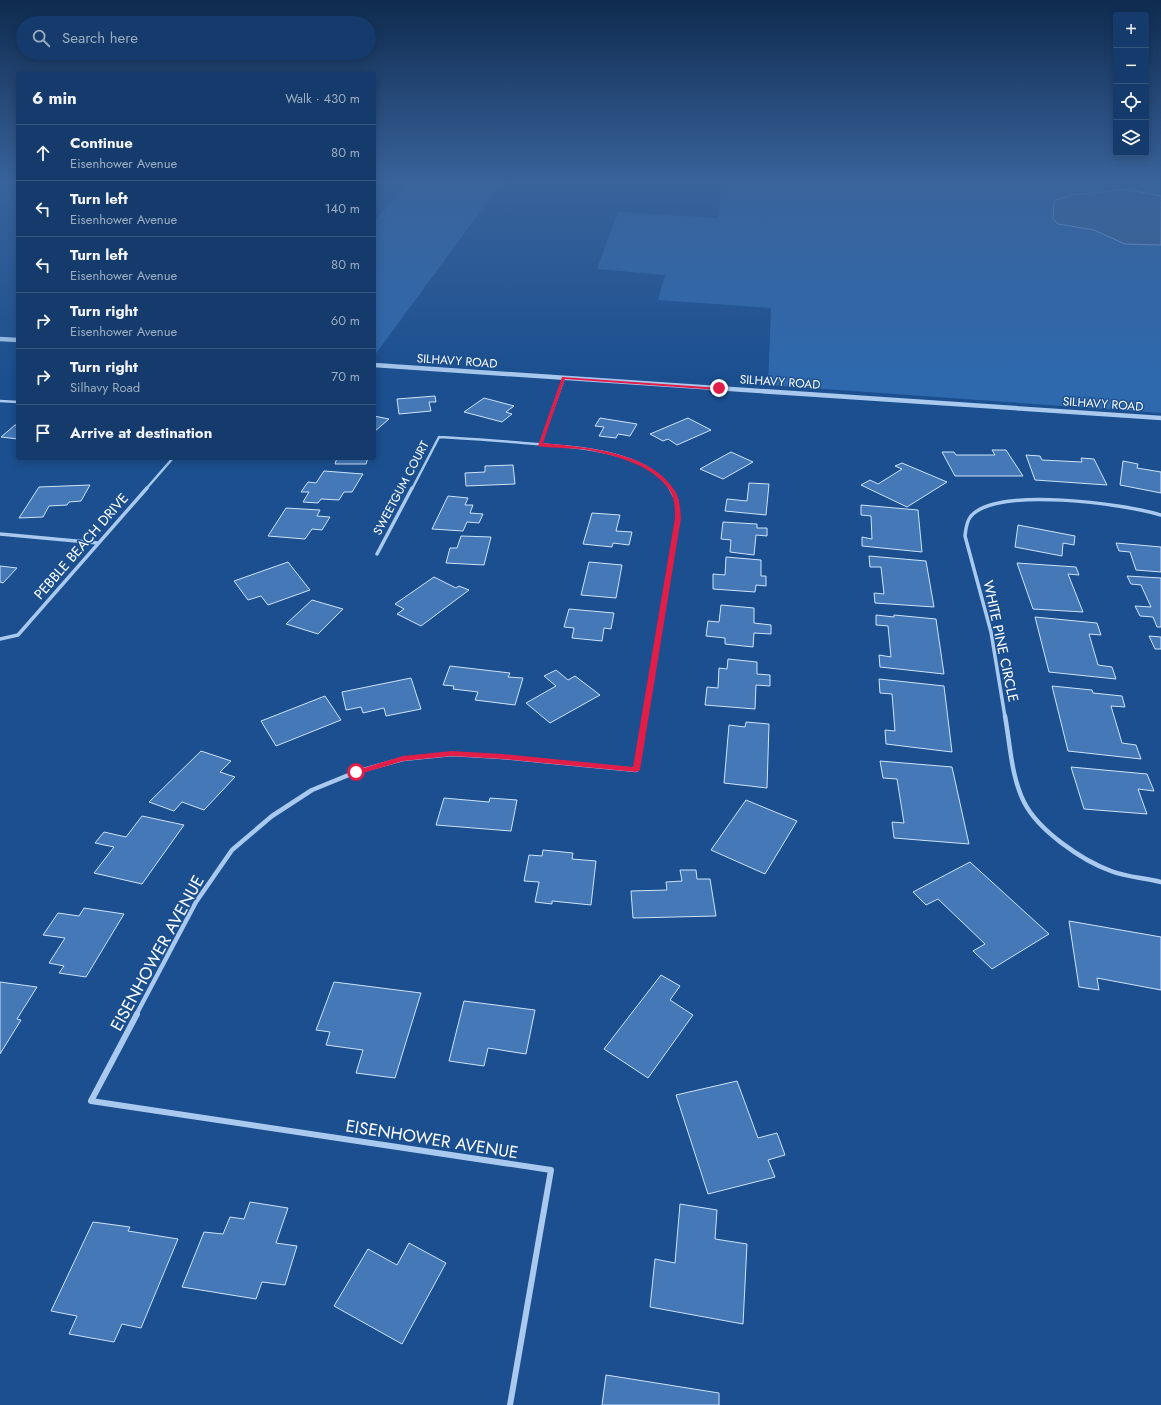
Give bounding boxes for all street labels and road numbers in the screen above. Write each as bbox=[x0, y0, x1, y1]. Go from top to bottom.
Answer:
street label: SILHAVY ROAD bbox=[416, 349, 498, 373]
street label: SILHAVY ROAD bbox=[739, 370, 821, 394]
street label: SILHAVY ROAD bbox=[1062, 392, 1144, 416]
street label: SWEETGUM COURT bbox=[369, 437, 434, 538]
street label: PEBBLE BEACH DRIVE bbox=[29, 488, 133, 604]
street label: WHITE PINE CIRCLE bbox=[978, 578, 1024, 704]
street label: EISENHOWER AVENUE bbox=[104, 871, 210, 1035]
street label: EISENHOWER AVENUE bbox=[344, 1113, 520, 1165]

